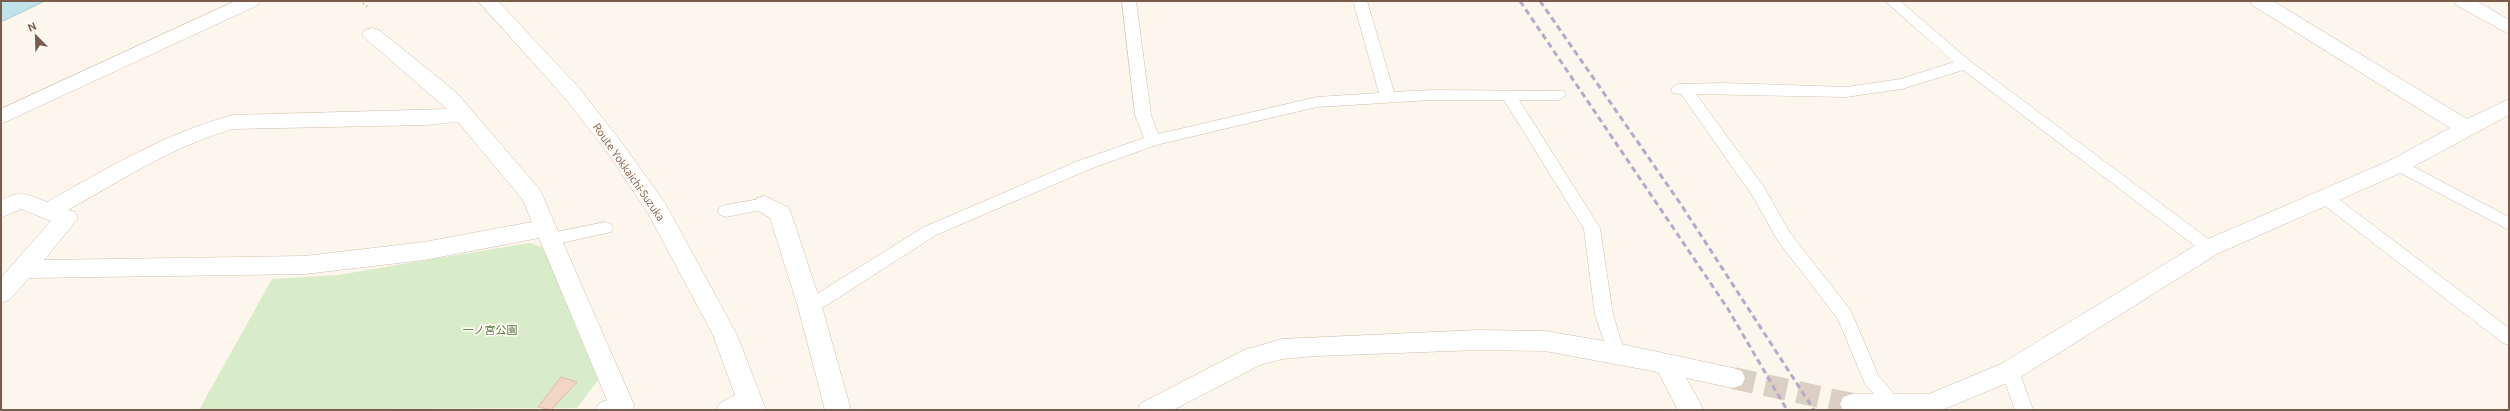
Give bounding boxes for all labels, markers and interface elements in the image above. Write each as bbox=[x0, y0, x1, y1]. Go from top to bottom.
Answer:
north arrow bbox=[16, 16, 56, 56]
text: N bbox=[26, 20, 38, 34]
street label: Route Yokkaichi-Suzuka bbox=[591, 121, 667, 223]
park label: 一ノ宮公園 bbox=[463, 324, 518, 336]

